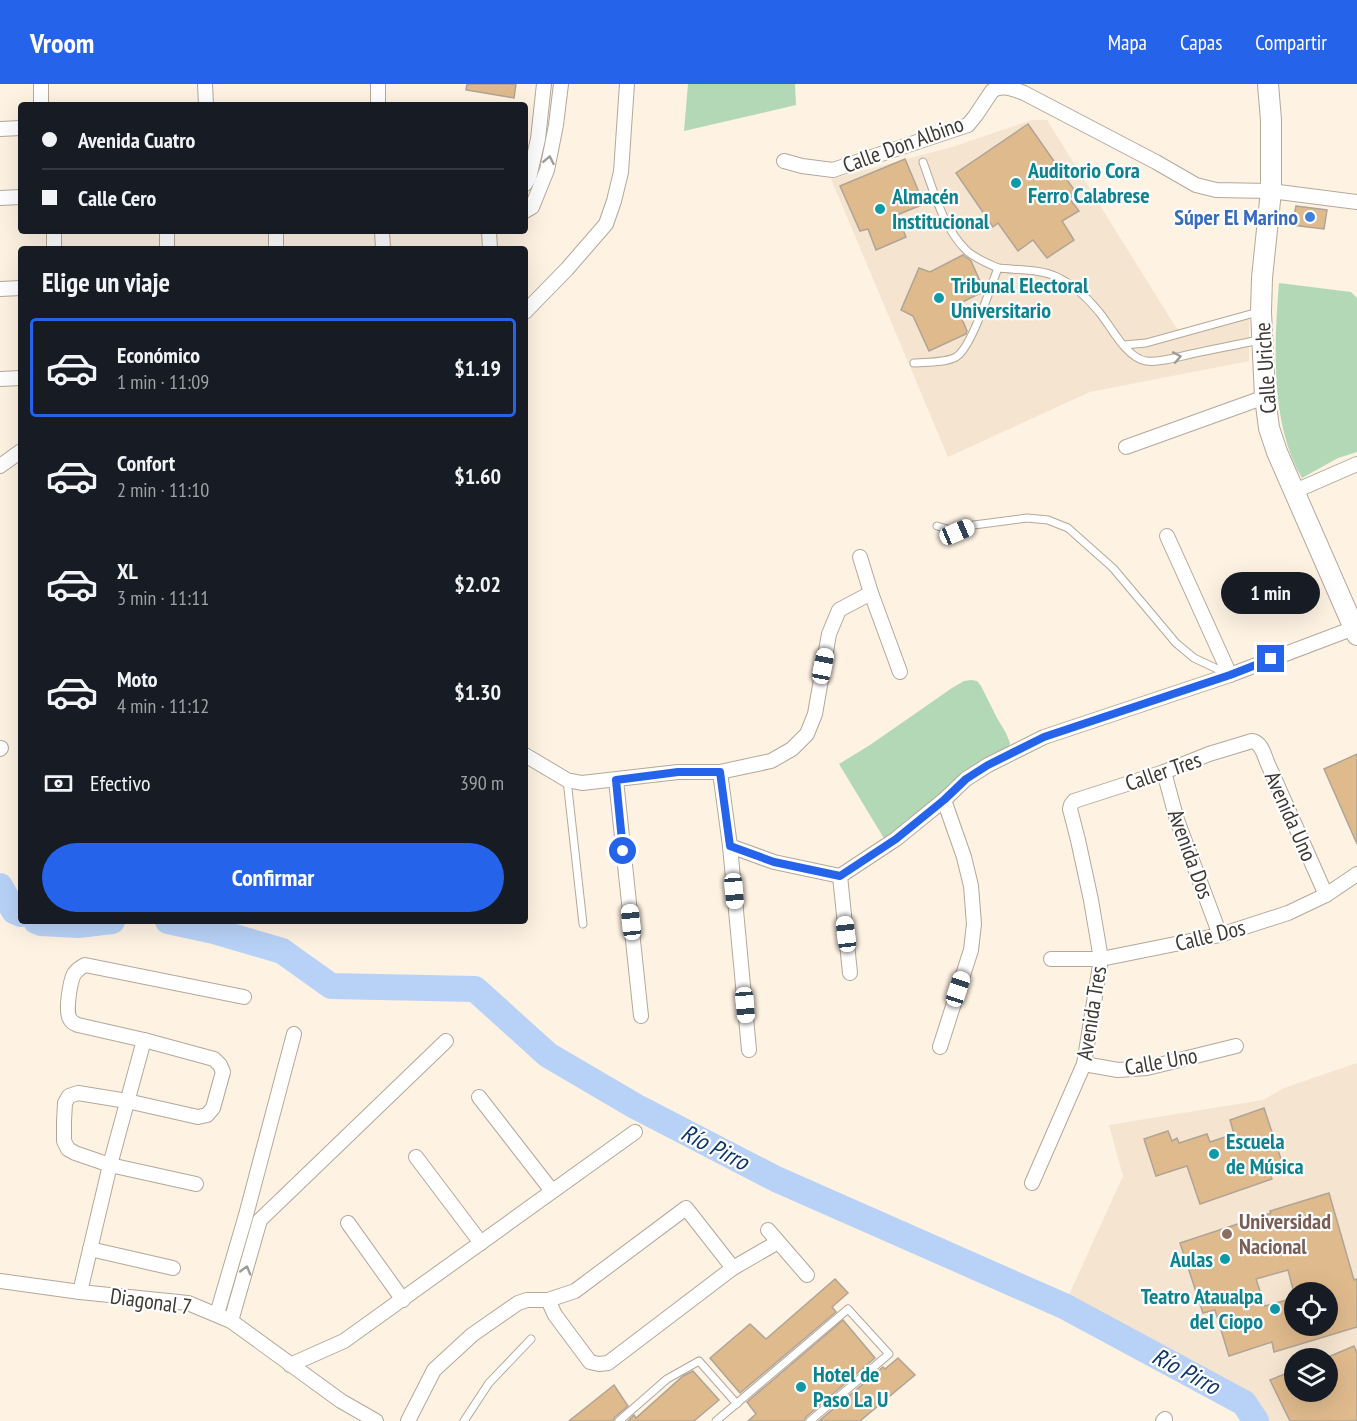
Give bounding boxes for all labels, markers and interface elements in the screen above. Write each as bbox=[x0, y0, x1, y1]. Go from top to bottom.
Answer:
text: Vroom bbox=[30, 24, 94, 61]
text: Mapa bbox=[1108, 29, 1147, 56]
text: Capas bbox=[1180, 29, 1222, 56]
text: Compartir bbox=[1255, 29, 1327, 56]
street label: Calle Don Albino bbox=[839, 109, 967, 179]
text: Avenida Cuatro bbox=[78, 126, 195, 154]
one-way arrow bbox=[542, 155, 555, 165]
place label: Auditorio Cora Ferro Calabrese bbox=[1027, 156, 1150, 209]
marker: Auditorio Cora Ferro Calabrese bbox=[1009, 176, 1023, 190]
place label: Almacén Institucional bbox=[891, 182, 990, 235]
text: Calle Cero bbox=[78, 184, 156, 212]
marker: Almacén Institucional bbox=[873, 202, 887, 216]
place label: Súper El Marino bbox=[1174, 203, 1298, 231]
marker: Súper El Marino bbox=[1303, 210, 1317, 224]
text: Elige un viaje bbox=[42, 265, 170, 299]
place label: Tribunal Electoral Universitario bbox=[951, 271, 1089, 324]
marker: Tribunal Electoral Universitario bbox=[932, 291, 946, 305]
street label: Calle Uriche bbox=[1248, 321, 1282, 415]
icon: car bbox=[45, 341, 99, 395]
text: Económico bbox=[117, 341, 200, 369]
one-way arrow bbox=[1171, 351, 1181, 364]
text: $1.19 bbox=[454, 354, 501, 382]
text: 1 min · 11:09 bbox=[117, 369, 209, 395]
icon: car bbox=[45, 449, 99, 503]
text: Confort bbox=[117, 449, 175, 477]
text: $1.60 bbox=[454, 462, 501, 490]
text: 2 min · 11:10 bbox=[117, 477, 209, 503]
car bbox=[937, 517, 977, 547]
icon: car bbox=[45, 557, 99, 611]
text: XL bbox=[117, 557, 138, 585]
text: $2.02 bbox=[454, 570, 501, 598]
callout: 1 min bbox=[1222, 572, 1320, 614]
text: 1 min bbox=[1250, 580, 1291, 606]
text: 3 min · 11:11 bbox=[117, 585, 209, 611]
route end bbox=[1257, 645, 1284, 672]
car bbox=[811, 647, 835, 685]
icon: car bbox=[45, 665, 99, 719]
text: Moto bbox=[117, 665, 158, 693]
text: $1.30 bbox=[454, 678, 501, 706]
text: 4 min · 11:12 bbox=[117, 693, 209, 719]
street label: Caller Tres bbox=[1121, 745, 1205, 797]
icon: cash bbox=[42, 767, 75, 800]
street label: Avenida Uno bbox=[1259, 767, 1323, 865]
text: Efectivo bbox=[90, 769, 151, 797]
text: 390 m bbox=[460, 770, 504, 796]
street label: Avenida Dos bbox=[1162, 805, 1220, 903]
route start bbox=[609, 837, 636, 864]
button: Confirmar bbox=[42, 843, 504, 912]
car bbox=[723, 872, 745, 910]
car bbox=[620, 903, 642, 941]
street label: Calle Dos bbox=[1172, 913, 1248, 957]
car bbox=[835, 915, 857, 953]
street label: Avenida Tres bbox=[1070, 964, 1112, 1062]
car bbox=[944, 969, 972, 1009]
car bbox=[734, 986, 756, 1024]
street label: Calle Uno bbox=[1123, 1041, 1199, 1081]
water label: Río Pirro bbox=[676, 1117, 755, 1178]
place label: Escuela de Música bbox=[1226, 1127, 1304, 1180]
marker: Escuela de Música bbox=[1207, 1147, 1221, 1161]
place label: Universidad Nacional bbox=[1239, 1207, 1331, 1260]
marker: Universidad Nacional bbox=[1220, 1227, 1234, 1241]
place label: Aulas bbox=[1169, 1245, 1213, 1273]
marker: Aulas bbox=[1218, 1252, 1232, 1266]
one-way arrow bbox=[239, 1265, 251, 1276]
street label: Diagonal 7 bbox=[108, 1281, 194, 1321]
place label: Teatro Ataualpa del Ciopo bbox=[1141, 1282, 1263, 1335]
map controls bbox=[1284, 1282, 1338, 1402]
button: locate bbox=[1284, 1282, 1338, 1336]
marker: Teatro Ataualpa del Ciopo bbox=[1268, 1302, 1282, 1316]
water label: Río Pirro bbox=[1147, 1340, 1226, 1402]
button: layers bbox=[1284, 1348, 1338, 1402]
place label: Hotel de Paso La U bbox=[813, 1360, 888, 1413]
marker: Hotel de Paso La U bbox=[794, 1380, 808, 1394]

